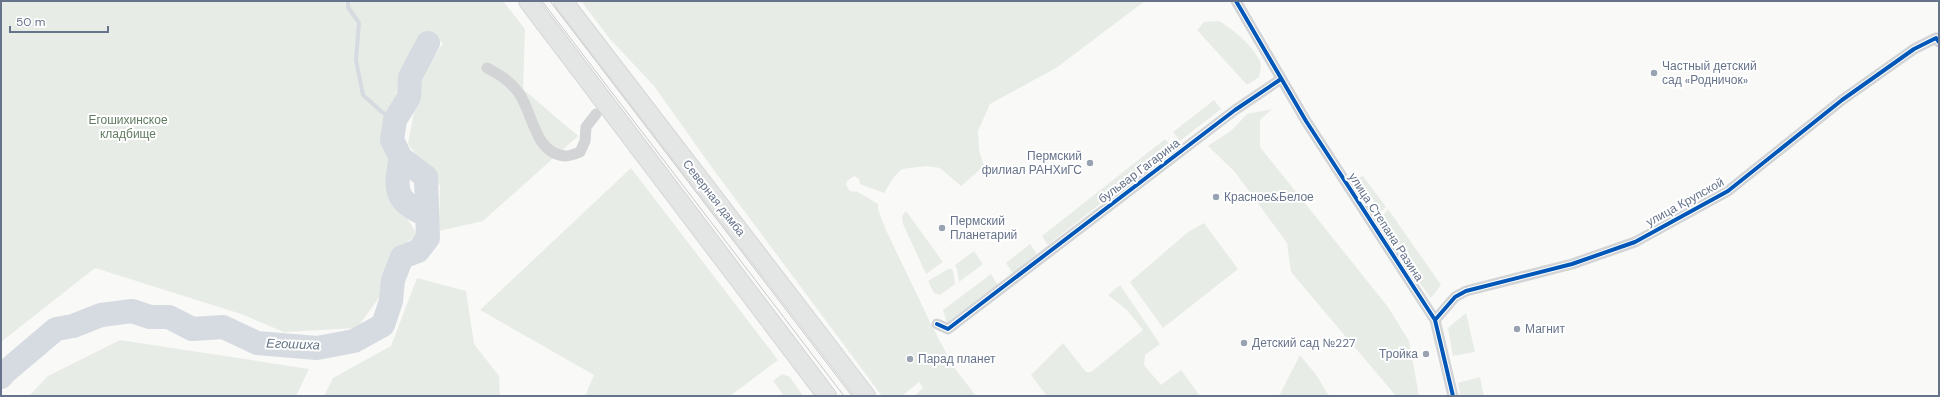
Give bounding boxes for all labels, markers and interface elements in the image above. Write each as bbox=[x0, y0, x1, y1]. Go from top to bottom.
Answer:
scale bar bbox=[10, 8, 108, 34]
text: 50 m bbox=[16, 14, 45, 30]
place label: Частный детский сад «Родничок» bbox=[1662, 58, 1757, 88]
marker: Частный детский сад «Родничок» bbox=[1649, 68, 1659, 78]
park label: Егошихинское кладбище bbox=[88, 112, 168, 142]
street label: бульвар Гагарина bbox=[1095, 135, 1183, 207]
place label: Пермский филиал РАНХиГС bbox=[982, 148, 1082, 178]
street label: Северная дамба bbox=[679, 156, 749, 240]
marker: Пермский филиал РАНХиГС bbox=[1085, 158, 1095, 168]
street label: улица Степана Разина bbox=[1345, 170, 1427, 285]
street label: улица Крупской bbox=[1643, 174, 1727, 230]
place label: Красное&Белое bbox=[1224, 189, 1314, 205]
marker: Красное&Белое bbox=[1211, 192, 1221, 202]
place label: Пермский Планетарий bbox=[950, 213, 1017, 243]
marker: Пермский Планетарий bbox=[937, 223, 947, 233]
place label: Магнит bbox=[1525, 321, 1566, 337]
marker: Магнит bbox=[1512, 324, 1522, 334]
water label: Егошиха bbox=[266, 335, 320, 353]
place label: Детский сад №227 bbox=[1252, 335, 1355, 351]
marker: Детский сад №227 bbox=[1239, 338, 1249, 348]
place label: Тройка bbox=[1379, 346, 1418, 362]
marker: Тройка bbox=[1421, 349, 1431, 359]
place label: Парад планет bbox=[918, 351, 996, 367]
marker: Парад планет bbox=[905, 354, 915, 364]

